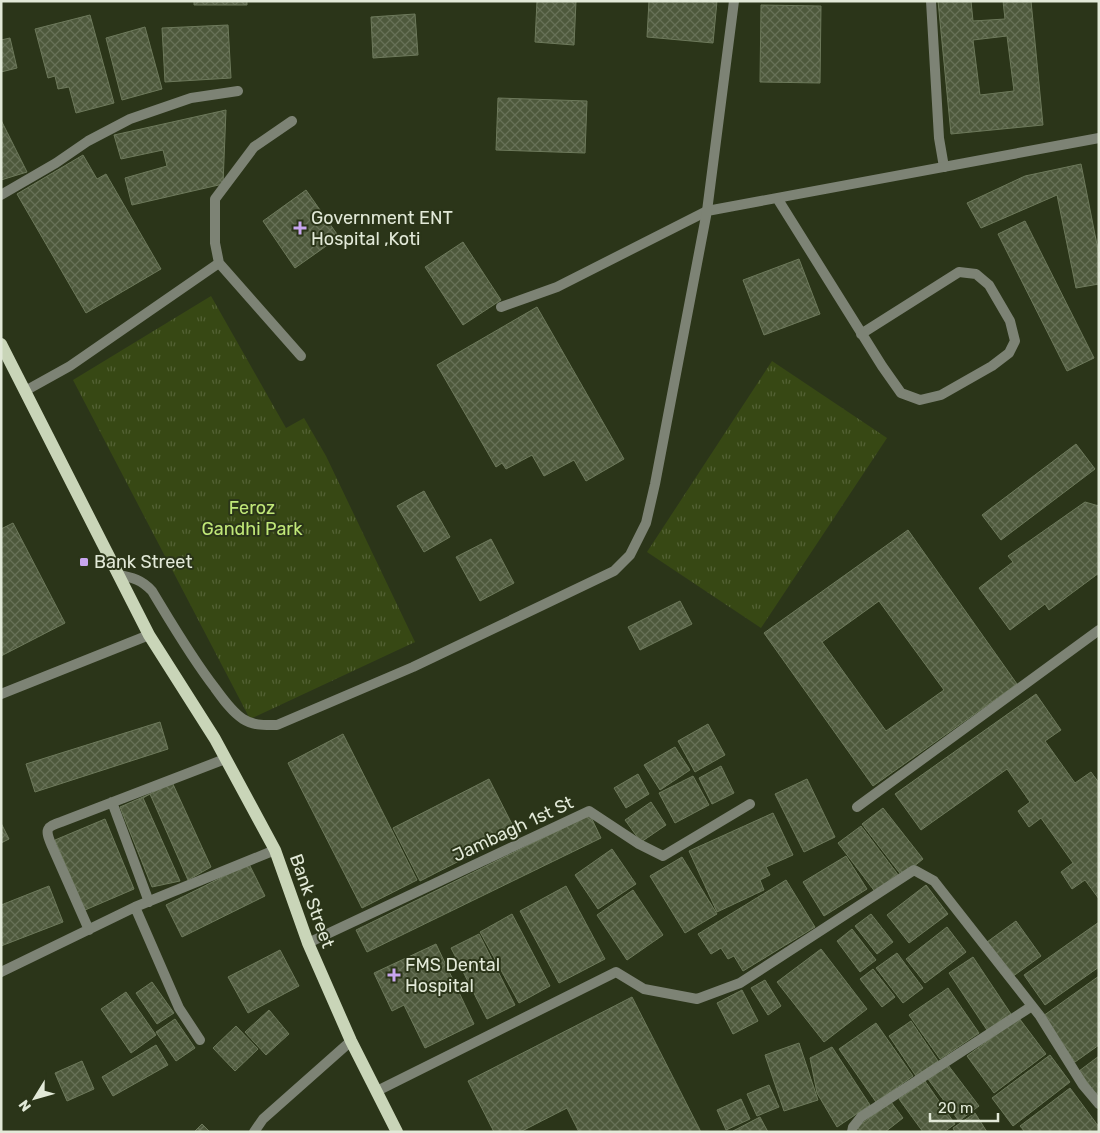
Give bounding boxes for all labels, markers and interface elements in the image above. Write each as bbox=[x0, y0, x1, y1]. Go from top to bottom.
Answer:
place label: Government ENT Hospital ,Koti bbox=[311, 207, 453, 250]
marker: Government ENT Hospital ,Koti bbox=[293, 221, 307, 235]
park label: Feroz Gandhi Park bbox=[202, 497, 303, 540]
place label: Bank Street bbox=[94, 551, 192, 573]
marker: Bank Street bbox=[78, 556, 90, 568]
street label: Jambagh 1st St bbox=[449, 791, 577, 867]
street label: Bank Street bbox=[285, 851, 339, 951]
place label: FMS Dental Hospital bbox=[405, 954, 500, 997]
marker: FMS Dental Hospital bbox=[387, 968, 401, 982]
north arrow bbox=[10, 1073, 60, 1123]
scale bar bbox=[930, 1090, 998, 1122]
text: N bbox=[15, 1096, 35, 1115]
text: 20 m bbox=[938, 1099, 973, 1117]

